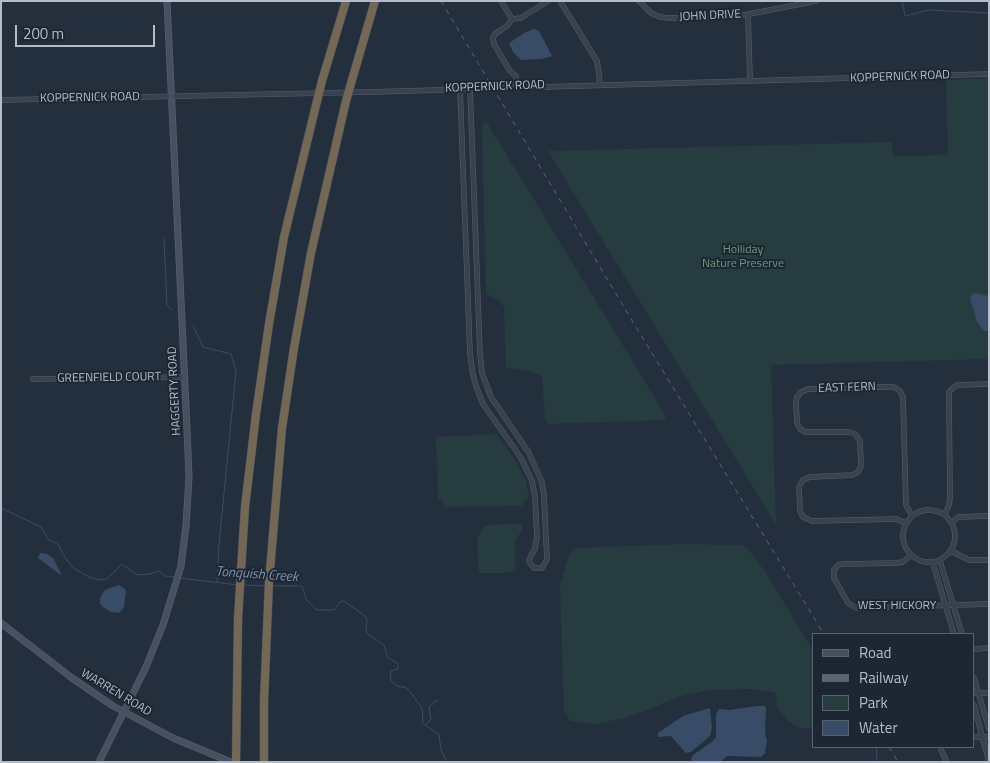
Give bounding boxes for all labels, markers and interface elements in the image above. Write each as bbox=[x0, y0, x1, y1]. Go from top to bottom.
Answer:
street label: JOHN DRIVE bbox=[679, 7, 741, 25]
scale bar bbox=[18, 15, 158, 47]
text: 200 m bbox=[23, 22, 64, 45]
street label: KOPPERNICK ROAD bbox=[850, 68, 950, 86]
street label: KOPPERNICK ROAD bbox=[445, 78, 545, 96]
street label: KOPPERNICK ROAD bbox=[40, 90, 140, 106]
park label: Holliday Nature Preserve bbox=[702, 243, 784, 271]
street label: HAGGERTY ROAD bbox=[165, 346, 185, 436]
street label: GREENFIELD COURT bbox=[57, 370, 161, 386]
street label: EAST FERN bbox=[818, 380, 876, 396]
water label: Tonquish Creek bbox=[215, 564, 299, 586]
street label: WEST HICKORY bbox=[858, 599, 936, 613]
legend bbox=[812, 633, 975, 748]
text: Road bbox=[859, 641, 891, 664]
street label: WARREN ROAD bbox=[78, 666, 154, 720]
text: Railway bbox=[859, 666, 909, 689]
text: Park bbox=[859, 691, 888, 714]
text: Water bbox=[859, 716, 898, 739]

